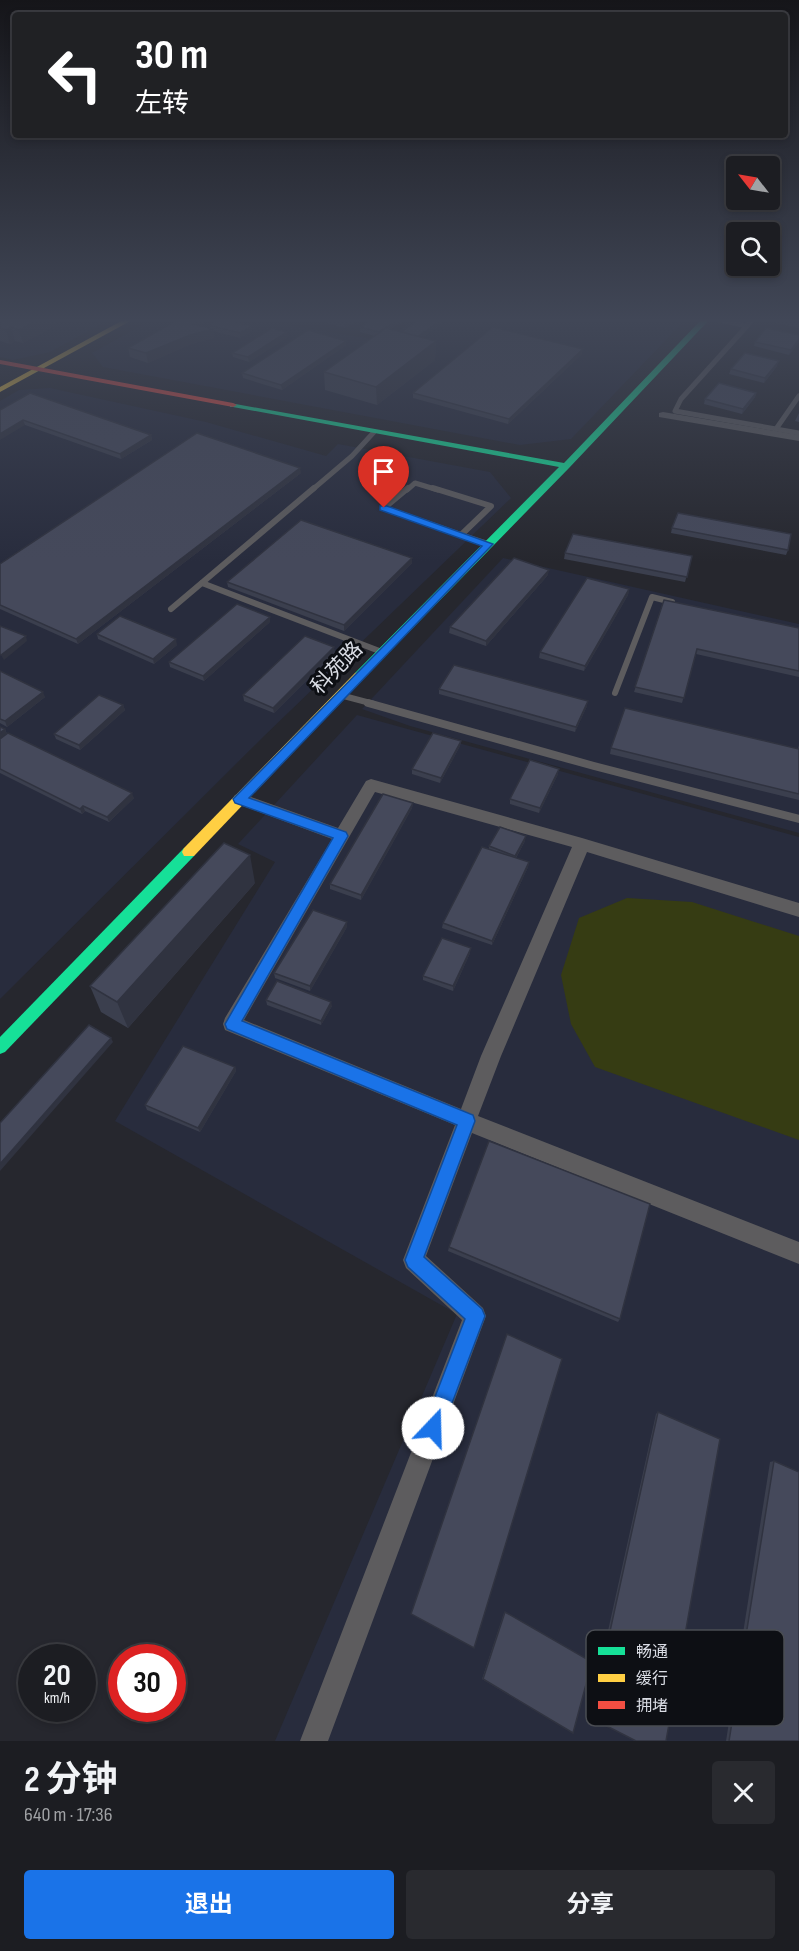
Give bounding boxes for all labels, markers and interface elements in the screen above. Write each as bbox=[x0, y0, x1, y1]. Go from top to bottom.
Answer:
text: 30 m bbox=[135, 30, 208, 81]
icon: left bbox=[36, 36, 114, 114]
text: 左转 bbox=[135, 88, 189, 120]
north arrow bbox=[726, 156, 780, 210]
map controls bbox=[726, 156, 780, 276]
button: search bbox=[726, 222, 780, 276]
pin bbox=[358, 446, 409, 508]
icon: arrive bbox=[367, 455, 400, 488]
street label: 科苑路 bbox=[306, 637, 368, 699]
position arrow bbox=[401, 1396, 465, 1460]
legend bbox=[586, 1630, 784, 1726]
text: 畅通 bbox=[636, 1643, 668, 1662]
speed limit sign: 30 bbox=[108, 1644, 186, 1722]
text: 20 bbox=[43, 1658, 71, 1694]
text: 缓行 bbox=[636, 1670, 668, 1689]
text: km/h bbox=[44, 1689, 70, 1708]
text: 拥堵 bbox=[636, 1697, 668, 1716]
text: 2 分钟 bbox=[24, 1759, 117, 1802]
button: close bbox=[712, 1761, 775, 1824]
text: 640 m · 17:36 bbox=[24, 1803, 112, 1827]
button: 退出 bbox=[24, 1870, 394, 1939]
button: 分享 bbox=[406, 1870, 775, 1939]

